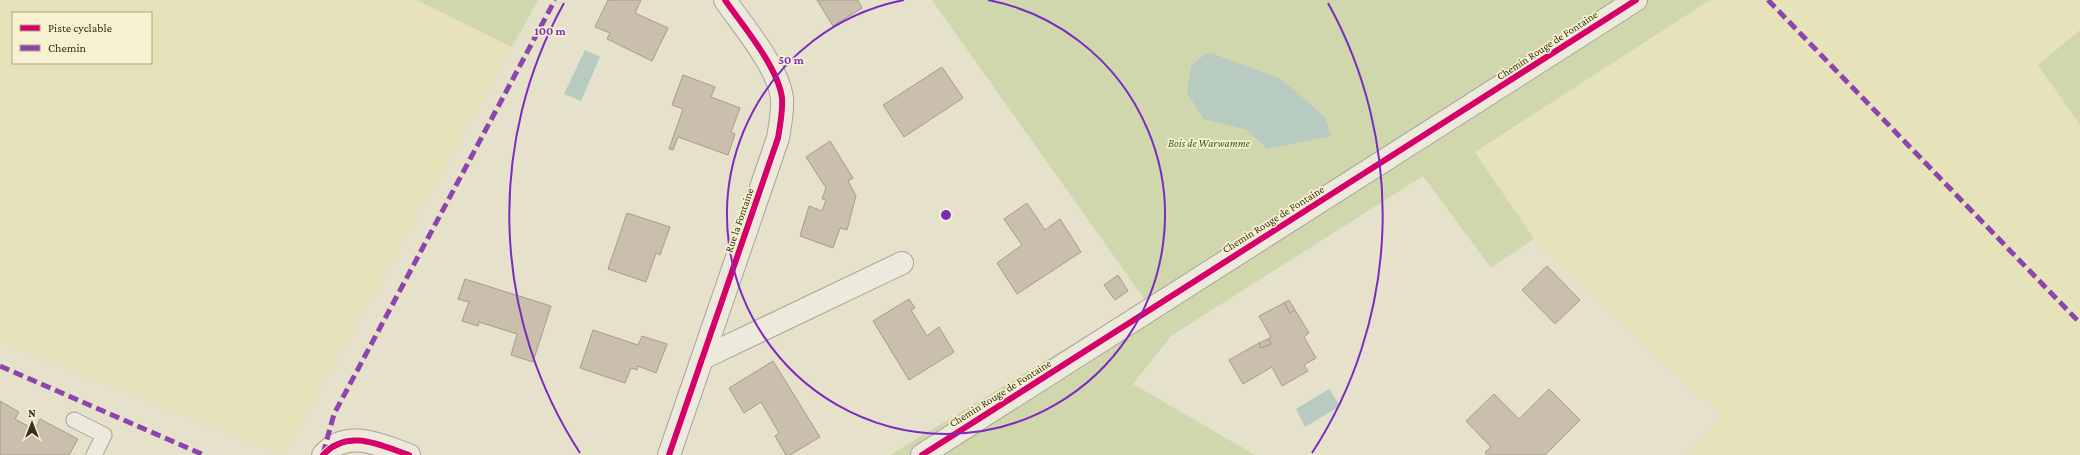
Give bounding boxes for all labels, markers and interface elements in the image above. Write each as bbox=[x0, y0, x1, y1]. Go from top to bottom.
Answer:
street label: Chemin Rouge de Fontaine bbox=[1494, 8, 1600, 83]
legend bbox=[12, 12, 152, 64]
text: Piste cyclable bbox=[48, 21, 112, 35]
text: 100 m bbox=[534, 24, 567, 38]
text: Chemin bbox=[48, 41, 87, 55]
text: 50 m bbox=[778, 53, 805, 67]
park label: Bois de Warwamme bbox=[1168, 137, 1251, 149]
street label: Chemin Rouge de Fontaine bbox=[1220, 183, 1327, 256]
street label: Rue la Fontaine bbox=[722, 186, 756, 254]
centre of rings bbox=[939, 208, 953, 222]
street label: Chemin Rouge de Fontaine bbox=[947, 357, 1054, 430]
north arrow bbox=[12, 403, 52, 443]
text: N bbox=[28, 407, 36, 419]

